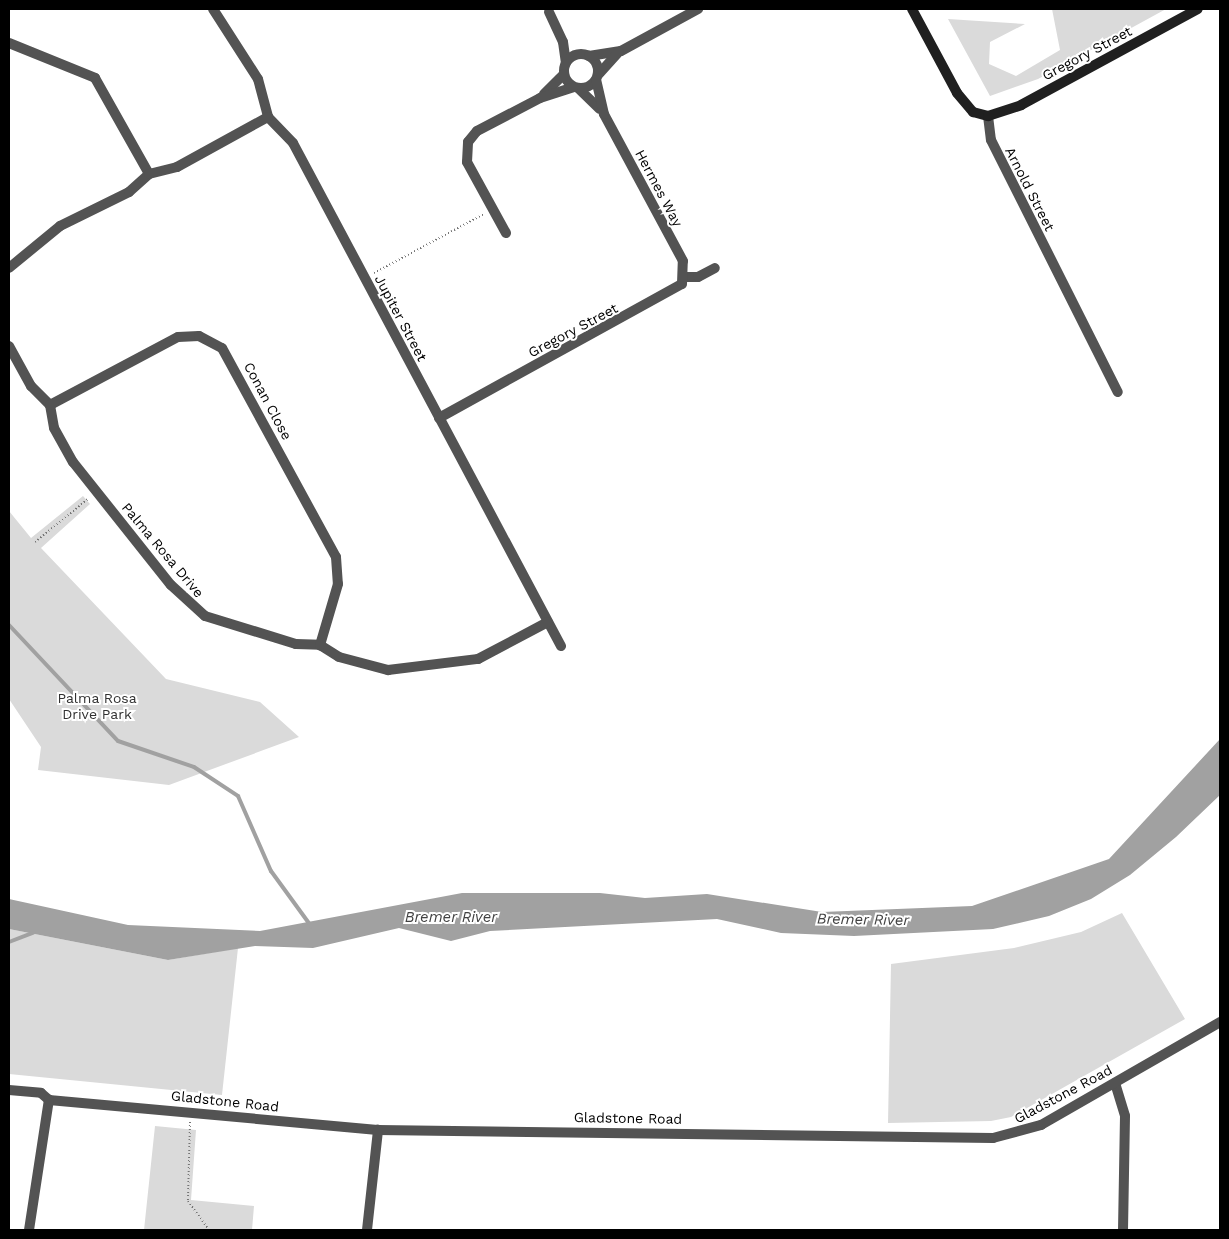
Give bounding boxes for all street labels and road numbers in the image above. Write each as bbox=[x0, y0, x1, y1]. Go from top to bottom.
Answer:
street label: Gregory Street bbox=[1039, 22, 1135, 84]
street label: Arnold Street bbox=[1002, 144, 1058, 234]
street label: Hermes Way bbox=[632, 146, 686, 230]
street label: Jupiter Street bbox=[371, 272, 431, 364]
street label: Gregory Street bbox=[525, 299, 621, 361]
street label: Conan Close bbox=[240, 359, 296, 443]
street label: Palma Rosa Drive bbox=[118, 499, 208, 601]
street label: Gladstone Road bbox=[1011, 1061, 1115, 1127]
street label: Gladstone Road bbox=[170, 1087, 280, 1115]
street label: Gladstone Road bbox=[574, 1109, 682, 1127]

